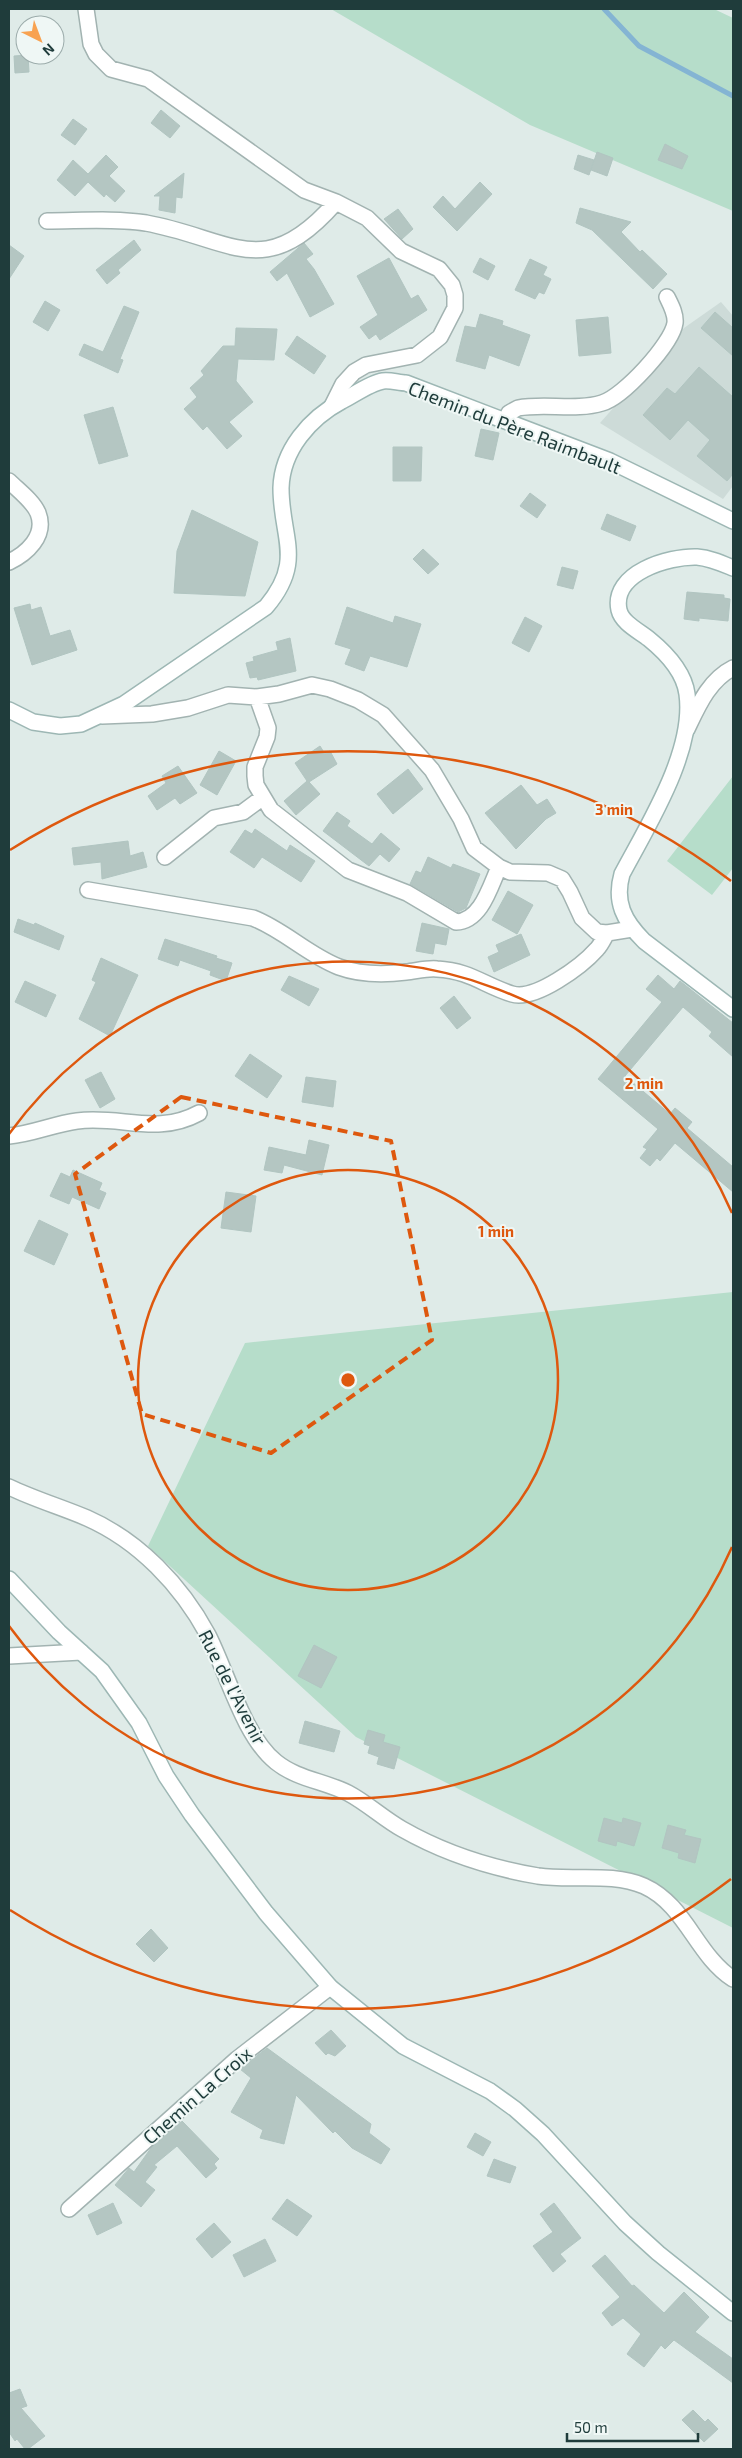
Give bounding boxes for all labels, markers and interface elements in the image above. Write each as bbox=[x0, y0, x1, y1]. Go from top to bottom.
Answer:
north arrow bbox=[15, 15, 65, 65]
text: N bbox=[40, 40, 58, 60]
street label: Chemin du Père Raimbault bbox=[405, 376, 625, 478]
text: 3 min bbox=[595, 800, 633, 818]
text: 2 min bbox=[625, 1074, 663, 1092]
text: 1 min bbox=[478, 1222, 514, 1240]
centre of rings bbox=[339, 1371, 357, 1389]
street label: Rue de l'Avenir bbox=[194, 1626, 272, 1749]
street label: Chemin La Croix bbox=[138, 2041, 256, 2149]
scale bar bbox=[567, 2410, 698, 2442]
text: 50 m bbox=[574, 2418, 608, 2436]

